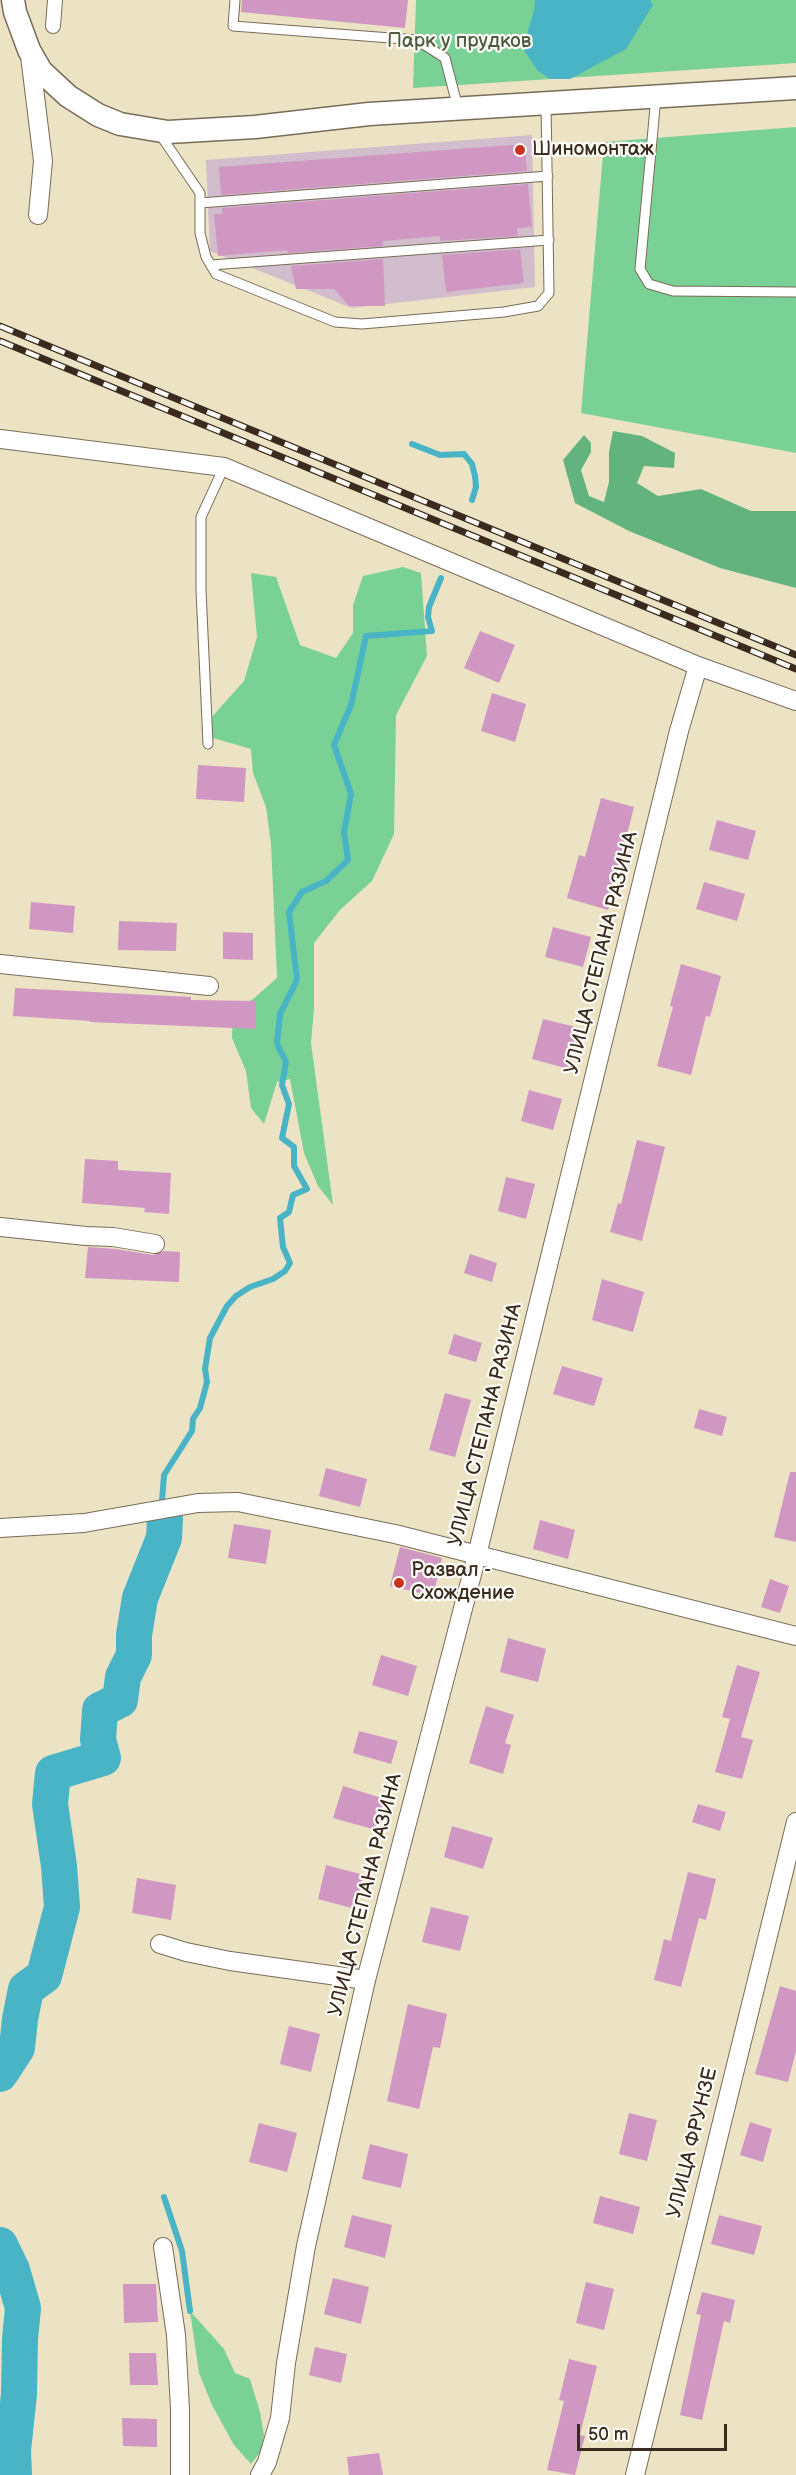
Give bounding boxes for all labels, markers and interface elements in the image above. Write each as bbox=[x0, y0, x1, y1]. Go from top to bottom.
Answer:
park label: Парк у прудков bbox=[387, 30, 531, 54]
place label: Шиномонтаж bbox=[532, 138, 654, 162]
marker: Шиномонтаж bbox=[513, 143, 527, 157]
street label: УЛИЦА СТЕПАНА РАЗИНА bbox=[560, 829, 644, 1077]
street label: УЛИЦА СТЕПАНА РАЗИНА bbox=[444, 1301, 528, 1549]
place label: Развал - Схождение bbox=[411, 1559, 514, 1606]
marker: Развал - Схождение bbox=[392, 1576, 406, 1590]
street label: УЛИЦА СТЕПАНА РАЗИНА bbox=[324, 1771, 408, 2019]
street label: УЛИЦА ФРУНЗЕ bbox=[663, 2065, 723, 2221]
scale bar bbox=[580, 2412, 730, 2450]
text: 50 m bbox=[588, 2424, 629, 2445]

